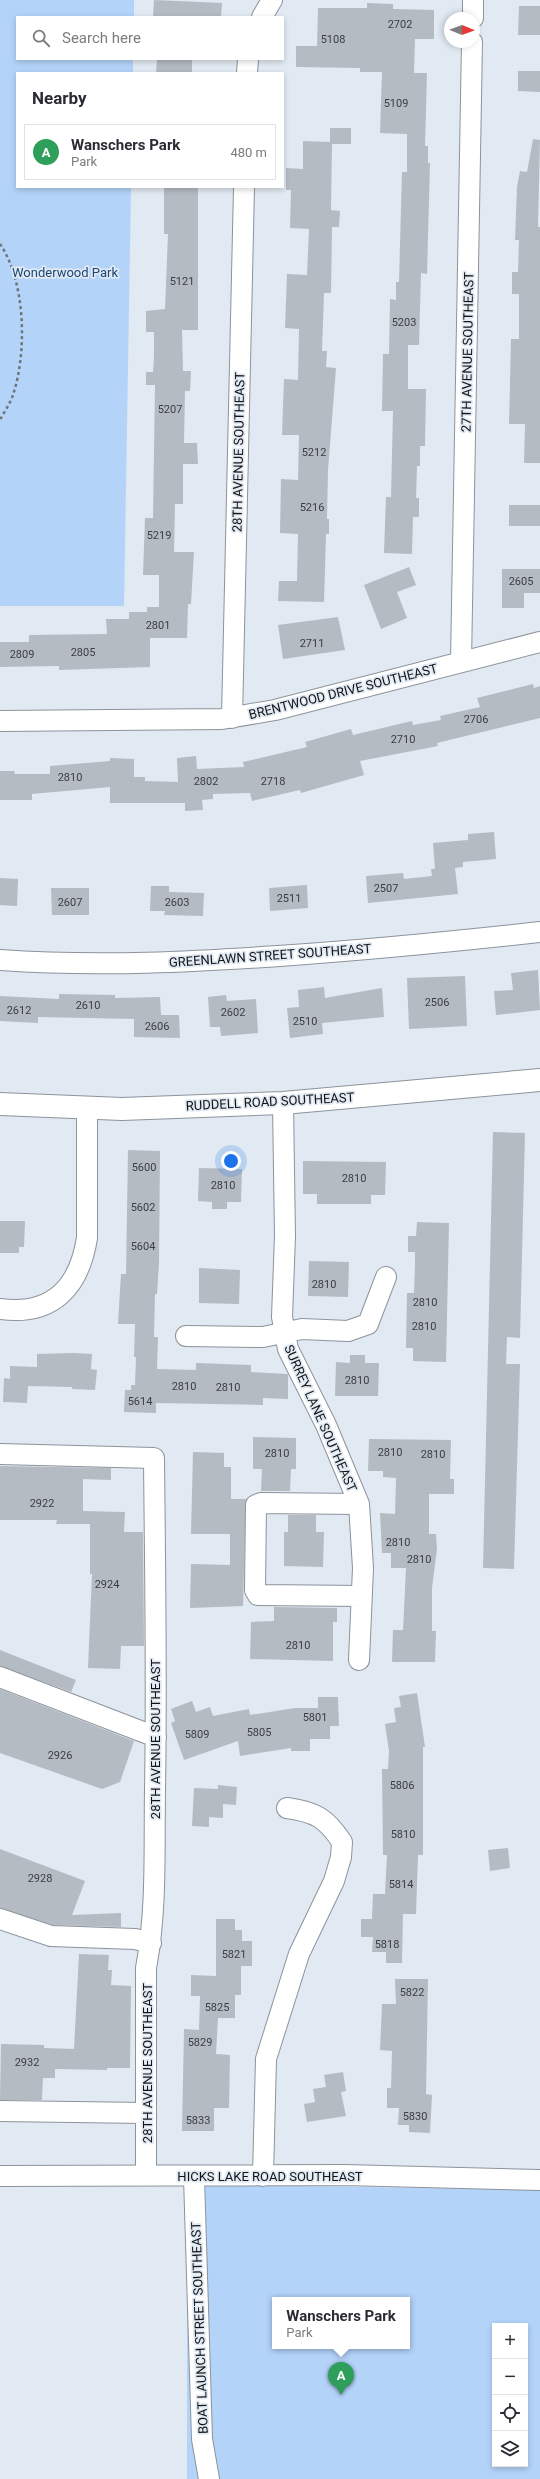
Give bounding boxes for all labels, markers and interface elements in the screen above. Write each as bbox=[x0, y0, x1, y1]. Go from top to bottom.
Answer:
north arrow bbox=[444, 12, 480, 48]
search box bbox=[16, 16, 284, 60]
house number: 2702 bbox=[388, 18, 412, 31]
icon: search bbox=[30, 27, 52, 49]
text: Search here bbox=[62, 29, 141, 47]
house number: 5108 bbox=[321, 33, 345, 46]
text: Nearby bbox=[32, 88, 87, 108]
house number: 5109 bbox=[384, 97, 408, 110]
text: Wanschers Park bbox=[71, 136, 180, 154]
text: A bbox=[42, 145, 50, 160]
text: 480 m bbox=[230, 145, 267, 160]
text: Park bbox=[71, 154, 97, 169]
park label: Wonderwood Park bbox=[12, 265, 118, 280]
street label: 27TH AVENUE SOUTHEAST bbox=[459, 272, 476, 432]
house number: 5121 bbox=[170, 275, 194, 288]
house number: 5203 bbox=[392, 316, 416, 329]
street label: 28TH AVENUE SOUTHEAST bbox=[230, 372, 247, 532]
house number: 5207 bbox=[158, 403, 182, 416]
house number: 5212 bbox=[302, 446, 326, 459]
house number: 5216 bbox=[300, 501, 324, 514]
house number: 5219 bbox=[147, 529, 171, 542]
house number: 2605 bbox=[509, 575, 533, 588]
house number: 2801 bbox=[146, 619, 170, 632]
house number: 2711 bbox=[300, 637, 324, 650]
house number: 2805 bbox=[71, 646, 95, 659]
house number: 2809 bbox=[10, 648, 34, 661]
street label: BRENTWOOD DRIVE SOUTHEAST bbox=[247, 661, 439, 722]
house number: 2706 bbox=[464, 713, 488, 726]
house number: 2710 bbox=[391, 733, 415, 746]
house number: 2810 bbox=[58, 771, 82, 784]
house number: 2802 bbox=[194, 775, 218, 788]
house number: 2718 bbox=[261, 775, 285, 788]
house number: 2507 bbox=[374, 882, 398, 895]
house number: 2511 bbox=[277, 892, 301, 905]
house number: 2607 bbox=[58, 896, 82, 909]
house number: 2603 bbox=[165, 896, 189, 909]
street label: GREENLAWN STREET SOUTHEAST bbox=[168, 941, 372, 970]
house number: 2506 bbox=[425, 996, 449, 1009]
house number: 2610 bbox=[76, 999, 100, 1012]
house number: 2612 bbox=[7, 1004, 31, 1017]
house number: 2602 bbox=[221, 1006, 245, 1019]
house number: 2510 bbox=[293, 1015, 317, 1028]
house number: 2606 bbox=[145, 1020, 169, 1033]
street label: RUDDELL ROAD SOUTHEAST bbox=[185, 1090, 355, 1113]
your location bbox=[221, 1151, 241, 1171]
house number: 5600 bbox=[132, 1161, 156, 1174]
house number: 2810 bbox=[342, 1172, 366, 1185]
house number: 2810 bbox=[211, 1179, 235, 1192]
house number: 5602 bbox=[131, 1201, 155, 1214]
house number: 5604 bbox=[131, 1240, 155, 1253]
house number: 2810 bbox=[312, 1278, 336, 1291]
house number: 2810 bbox=[413, 1296, 437, 1309]
house number: 2810 bbox=[412, 1320, 436, 1333]
street label: SURREY LANE SOUTHEAST bbox=[281, 1342, 360, 1494]
house number: 2810 bbox=[345, 1374, 369, 1387]
house number: 2810 bbox=[172, 1380, 196, 1393]
house number: 2810 bbox=[216, 1381, 240, 1394]
house number: 5614 bbox=[128, 1395, 152, 1408]
house number: 2810 bbox=[378, 1446, 402, 1459]
house number: 2810 bbox=[265, 1447, 289, 1460]
house number: 2810 bbox=[421, 1448, 445, 1461]
house number: 2922 bbox=[30, 1497, 54, 1510]
house number: 2810 bbox=[386, 1536, 410, 1549]
house number: 2810 bbox=[407, 1553, 431, 1566]
house number: 2924 bbox=[95, 1578, 119, 1591]
house number: 2810 bbox=[286, 1639, 310, 1652]
street label: 28TH AVENUE SOUTHEAST bbox=[148, 1659, 163, 1819]
house number: 5801 bbox=[303, 1711, 327, 1724]
house number: 5805 bbox=[247, 1726, 271, 1739]
house number: 5809 bbox=[185, 1728, 209, 1741]
house number: 2926 bbox=[48, 1749, 72, 1762]
house number: 5806 bbox=[390, 1779, 414, 1792]
house number: 5810 bbox=[391, 1828, 415, 1841]
house number: 2928 bbox=[28, 1872, 52, 1885]
house number: 5814 bbox=[389, 1878, 413, 1891]
house number: 5818 bbox=[375, 1938, 399, 1951]
house number: 5821 bbox=[222, 1948, 246, 1961]
street label: 28TH AVENUE SOUTHEAST bbox=[140, 1983, 155, 2143]
house number: 5822 bbox=[400, 1986, 424, 1999]
house number: 5825 bbox=[205, 2001, 229, 2014]
house number: 5829 bbox=[188, 2036, 212, 2049]
house number: 2932 bbox=[15, 2056, 39, 2069]
house number: 5830 bbox=[403, 2110, 427, 2123]
house number: 5833 bbox=[186, 2114, 210, 2127]
street label: HICKS LAKE ROAD SOUTHEAST bbox=[177, 2169, 363, 2184]
street label: BOAT LAUNCH STREET SOUTHEAST bbox=[188, 2222, 211, 2434]
popup bbox=[272, 2297, 410, 2349]
text: Wanschers Park bbox=[286, 2307, 396, 2325]
map controls bbox=[492, 2323, 528, 2467]
button: + bbox=[492, 2323, 528, 2359]
text: Park bbox=[286, 2325, 313, 2340]
button: − bbox=[492, 2359, 528, 2395]
pin: A bbox=[328, 2362, 354, 2395]
button: locate bbox=[492, 2395, 528, 2431]
button: layers bbox=[492, 2431, 528, 2467]

